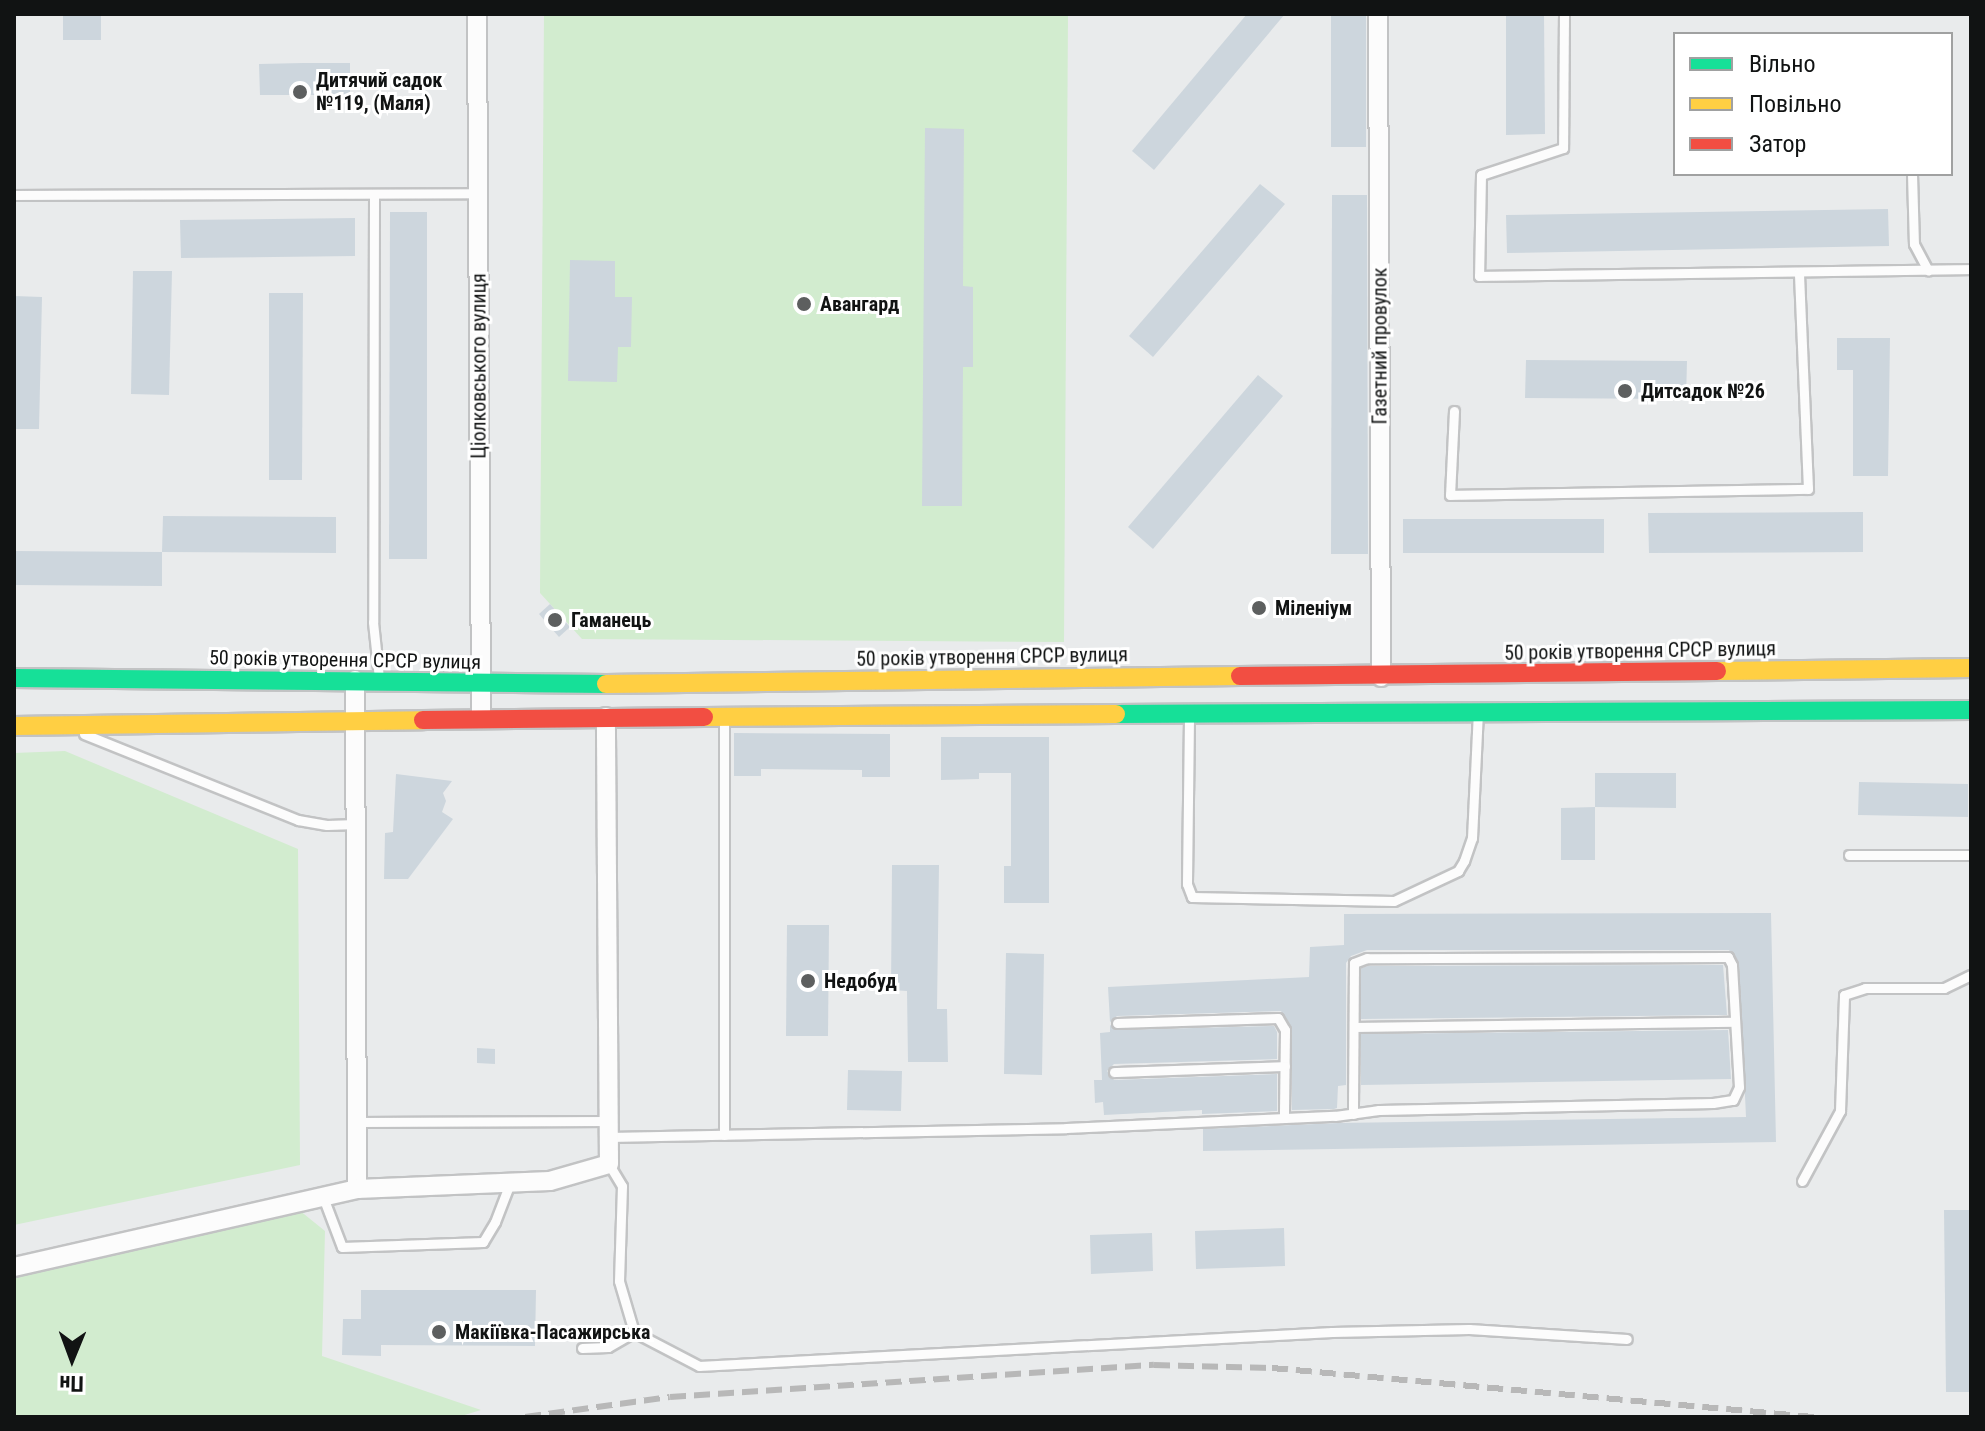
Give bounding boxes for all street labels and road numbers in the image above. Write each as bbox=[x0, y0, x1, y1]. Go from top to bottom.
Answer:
street label: Газетний провулок bbox=[1368, 268, 1392, 424]
street label: Ціолковського вулиця bbox=[467, 273, 491, 459]
street label: 50 років утворення СРСР вулиця bbox=[1504, 637, 1776, 665]
street label: 50 років утворення СРСР вулиця bbox=[856, 643, 1128, 671]
street label: 50 років утворення СРСР вулиця bbox=[209, 646, 481, 674]

